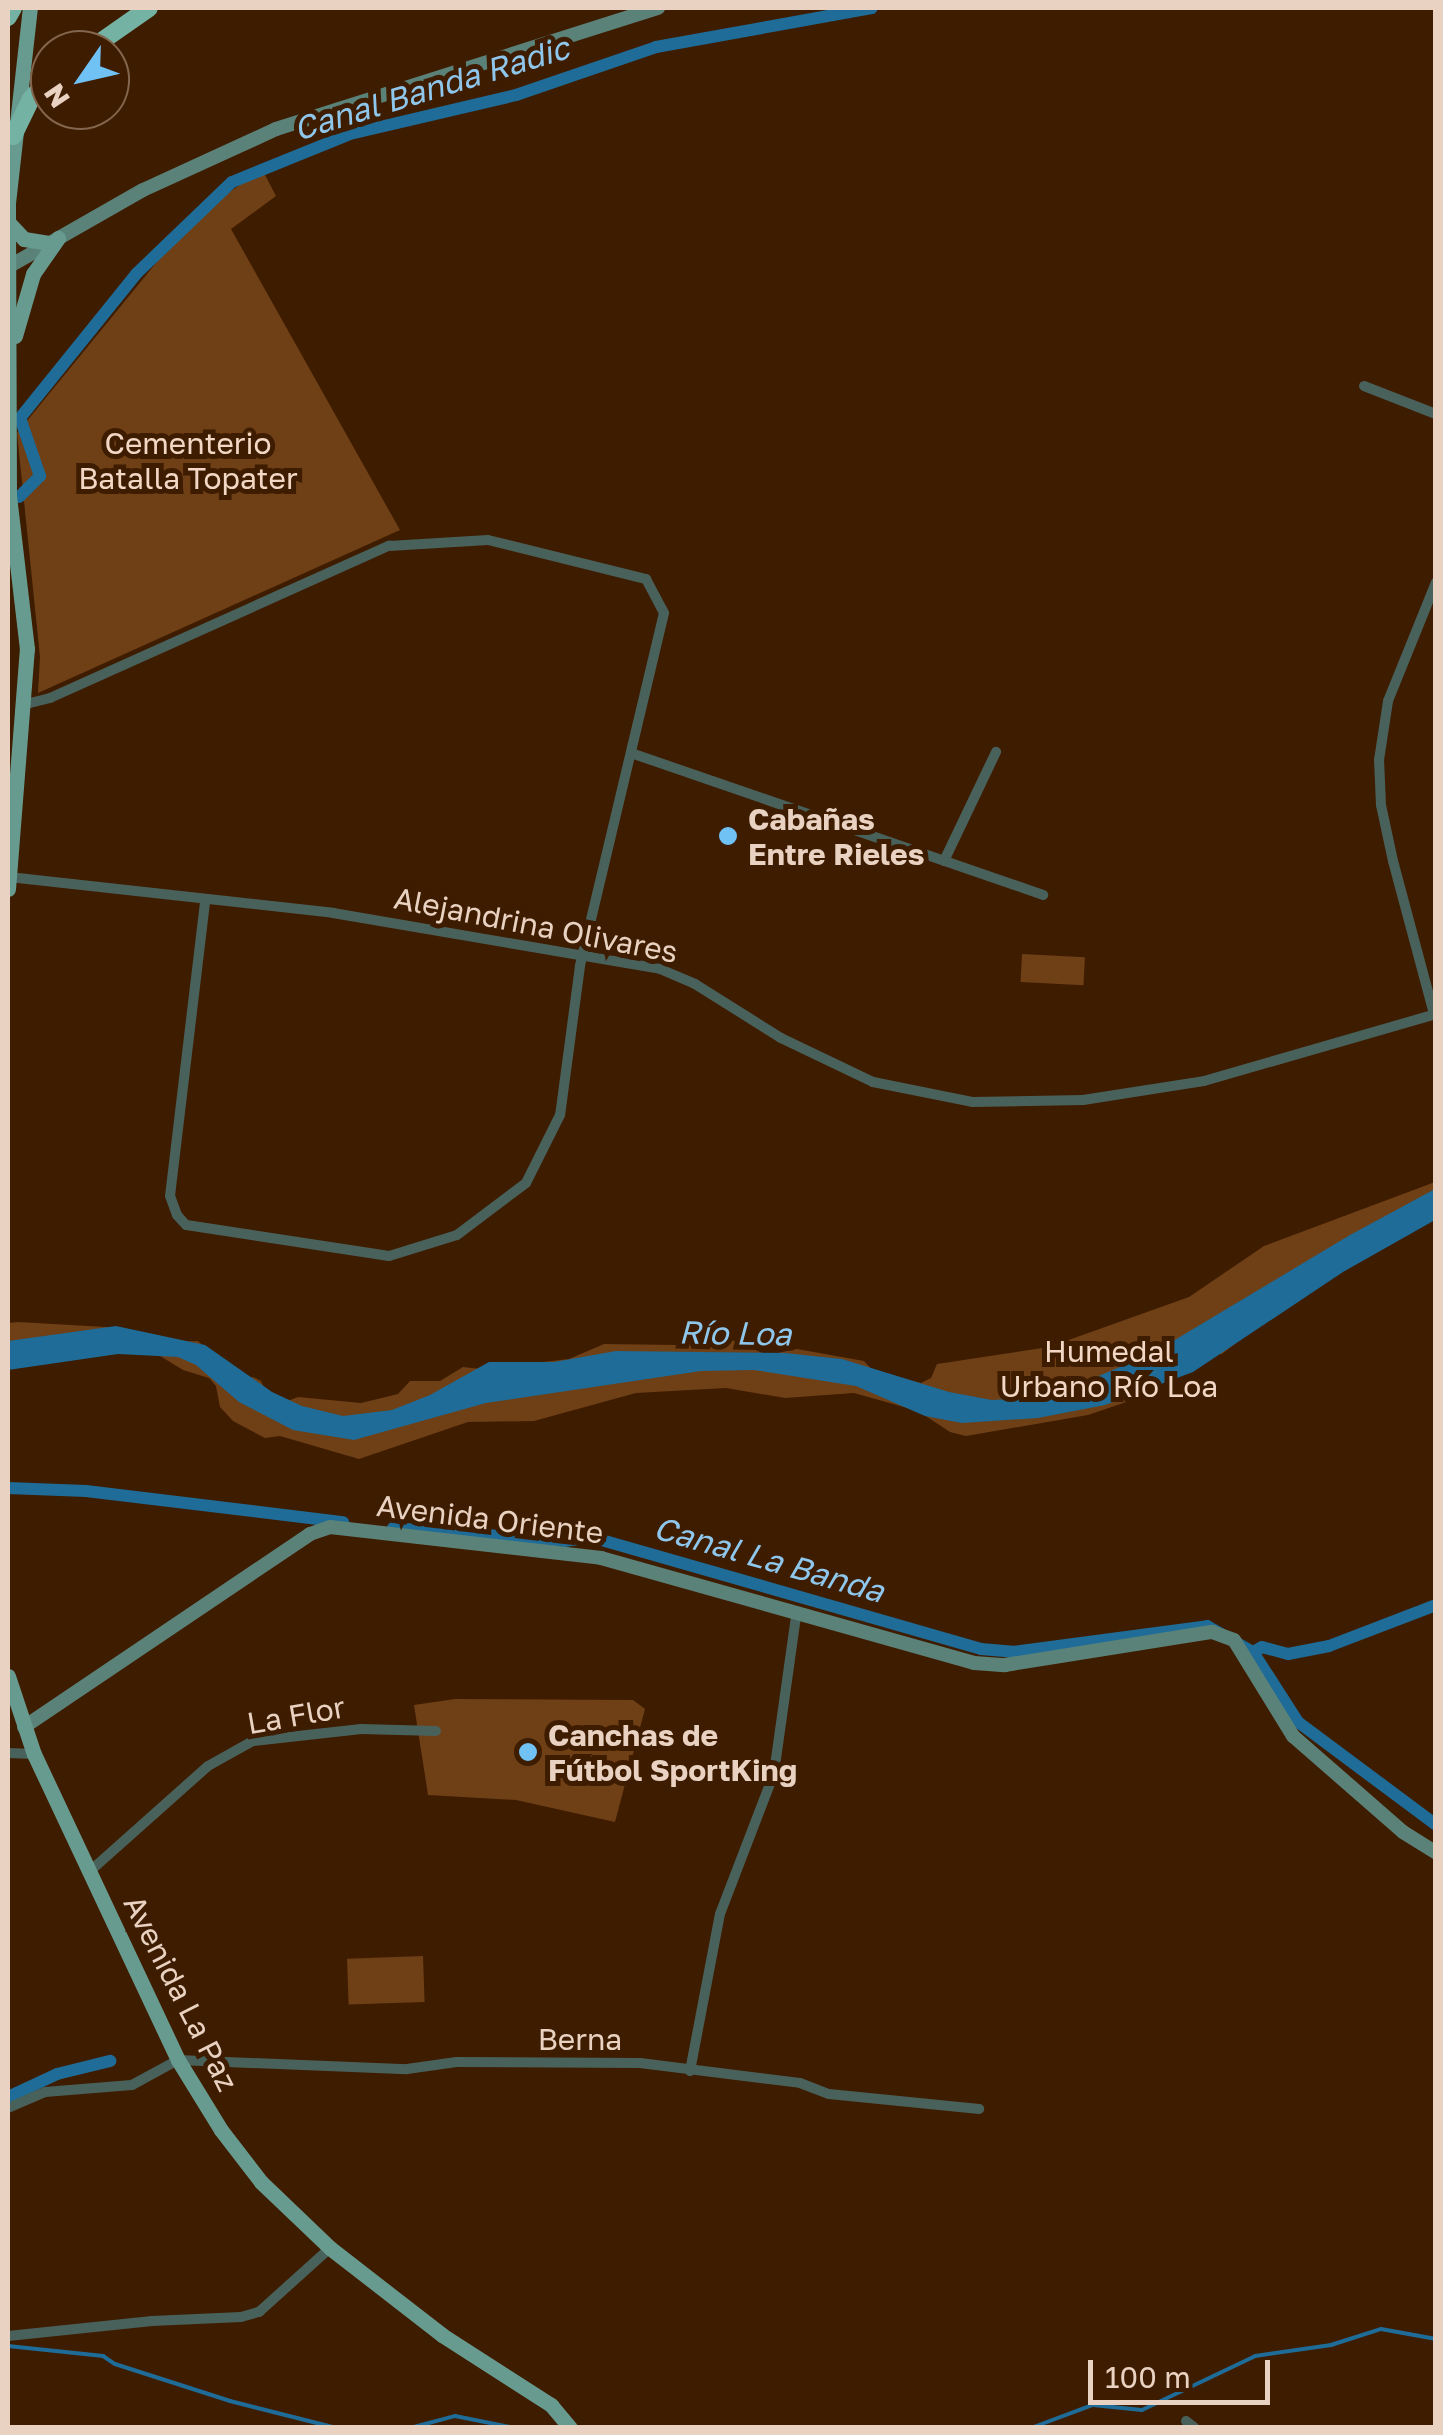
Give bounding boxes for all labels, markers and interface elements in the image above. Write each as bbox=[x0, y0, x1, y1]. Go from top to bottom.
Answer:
water label: Canal Banda Radic bbox=[289, 28, 573, 148]
north arrow bbox=[30, 30, 130, 130]
text: N bbox=[37, 78, 76, 114]
park label: Cementerio Batalla Topater bbox=[78, 425, 298, 496]
place label: Cabañas Entre Rieles bbox=[748, 801, 924, 872]
marker: Cabañas Entre Rieles bbox=[717, 825, 739, 847]
street label: Alejandrina Olivares bbox=[391, 880, 681, 970]
water label: Río Loa bbox=[678, 1313, 792, 1353]
park label: Humedal Urbano Río Loa bbox=[1000, 1333, 1218, 1404]
street label: Avenida Oriente bbox=[375, 1487, 605, 1551]
water label: Canal La Banda bbox=[650, 1508, 888, 1610]
street label: La Flor bbox=[244, 1689, 348, 1741]
place label: Canchas de Fútbol SportKing bbox=[548, 1717, 797, 1788]
marker: Canchas de Fútbol SportKing bbox=[517, 1741, 539, 1763]
street label: Avenida La Paz bbox=[116, 1889, 246, 2097]
street label: Berna bbox=[538, 2021, 622, 2057]
scale bar bbox=[1093, 2340, 1276, 2402]
text: 100 m bbox=[1105, 2359, 1191, 2395]

